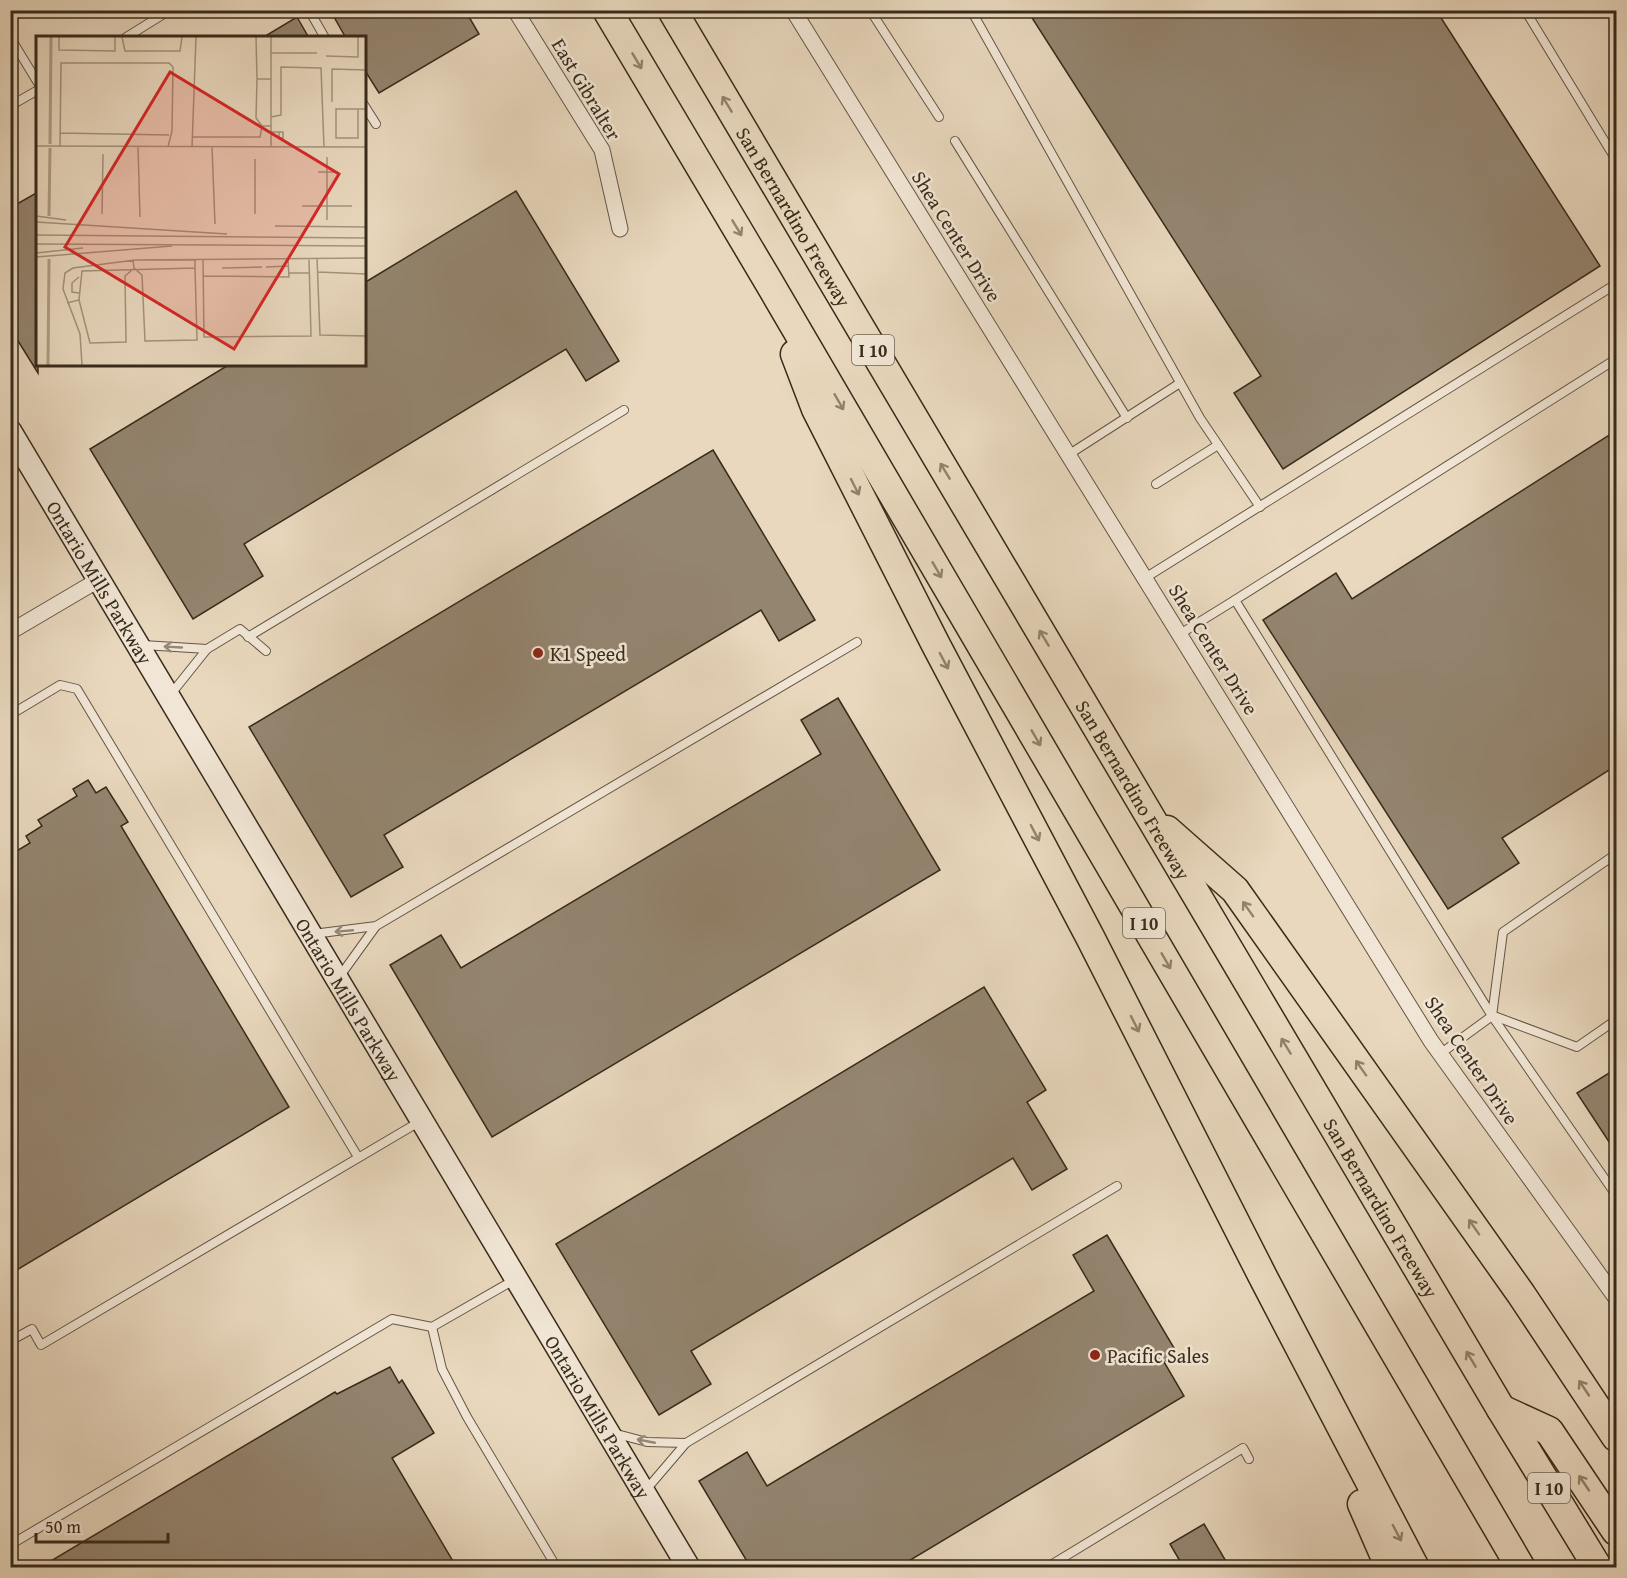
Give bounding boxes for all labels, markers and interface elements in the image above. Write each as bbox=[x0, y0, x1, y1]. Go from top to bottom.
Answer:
street label: East Gibralter bbox=[545, 32, 629, 146]
inset map bbox=[36, 36, 366, 366]
one-way arrow bbox=[631, 52, 643, 69]
one-way arrow bbox=[721, 96, 733, 113]
street label: San Bernardino Freeway bbox=[730, 121, 859, 312]
street label: Shea Center Drive bbox=[905, 165, 1009, 307]
one-way arrow bbox=[731, 219, 743, 236]
road number: I 10 bbox=[852, 335, 894, 365]
one-way arrow bbox=[833, 393, 845, 410]
one-way arrow bbox=[938, 463, 950, 480]
one-way arrow bbox=[850, 477, 862, 495]
street label: Ontario Mills Parkway bbox=[40, 495, 160, 669]
one-way arrow bbox=[931, 561, 943, 578]
street label: Shea Center Drive bbox=[1162, 578, 1266, 720]
one-way arrow bbox=[1038, 630, 1050, 647]
place label: K1 Speed bbox=[550, 639, 626, 668]
one-way arrow bbox=[163, 641, 183, 652]
marker: K1 Speed bbox=[531, 646, 545, 660]
one-way arrow bbox=[939, 651, 950, 669]
street label: San Bernardino Freeway bbox=[1069, 694, 1199, 885]
one-way arrow bbox=[1030, 729, 1042, 746]
one-way arrow bbox=[1030, 823, 1041, 841]
one-way arrow bbox=[1242, 902, 1254, 918]
road number: I 10 bbox=[1123, 908, 1165, 938]
street label: Ontario Mills Parkway bbox=[289, 912, 410, 1087]
one-way arrow bbox=[335, 926, 355, 937]
one-way arrow bbox=[1160, 952, 1172, 969]
street label: Shea Center Drive bbox=[1418, 990, 1526, 1130]
one-way arrow bbox=[1130, 1015, 1141, 1033]
one-way arrow bbox=[1279, 1038, 1291, 1055]
one-way arrow bbox=[1355, 1061, 1367, 1077]
street label: San Bernardino Freeway bbox=[1317, 1112, 1446, 1303]
one-way arrow bbox=[1468, 1220, 1480, 1236]
street label: Ontario Mills Parkway bbox=[538, 1329, 659, 1504]
place label: Pacific Sales bbox=[1107, 1341, 1209, 1370]
marker: Pacific Sales bbox=[1088, 1348, 1102, 1362]
one-way arrow bbox=[1464, 1351, 1476, 1368]
one-way arrow bbox=[1578, 1381, 1590, 1397]
one-way arrow bbox=[637, 1435, 657, 1446]
road number: I 10 bbox=[1528, 1473, 1570, 1503]
one-way arrow bbox=[1578, 1475, 1590, 1491]
scale bar bbox=[36, 1506, 168, 1544]
text: 50 m bbox=[45, 1513, 81, 1540]
one-way arrow bbox=[1392, 1524, 1403, 1542]

